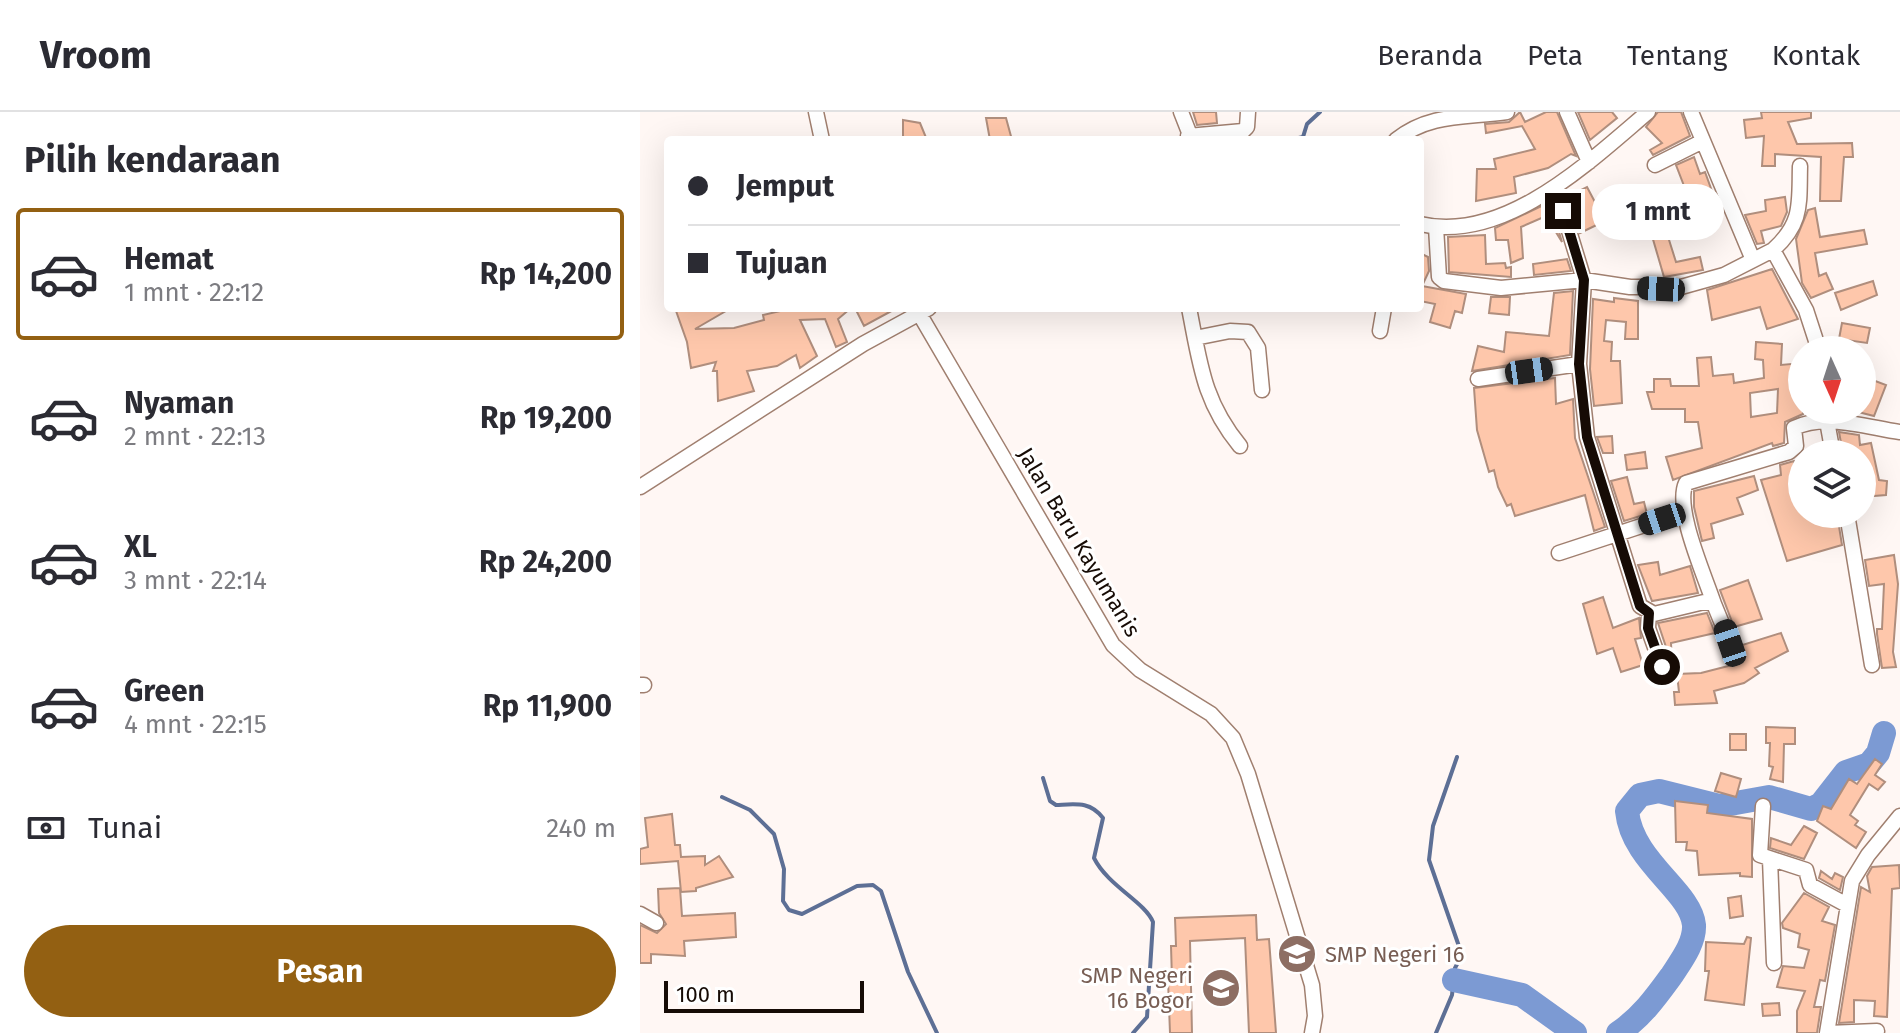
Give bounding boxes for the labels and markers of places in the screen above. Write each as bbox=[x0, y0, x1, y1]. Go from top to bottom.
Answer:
school or university icon: SMP Negeri 16 bbox=[1276, 933, 1318, 975]
place label: SMP Negeri 16 bbox=[1325, 941, 1464, 968]
place label: SMP Negeri 16 Bogor bbox=[1081, 962, 1194, 1014]
school or university icon: SMP Negeri 16 Bogor bbox=[1200, 967, 1242, 1009]

